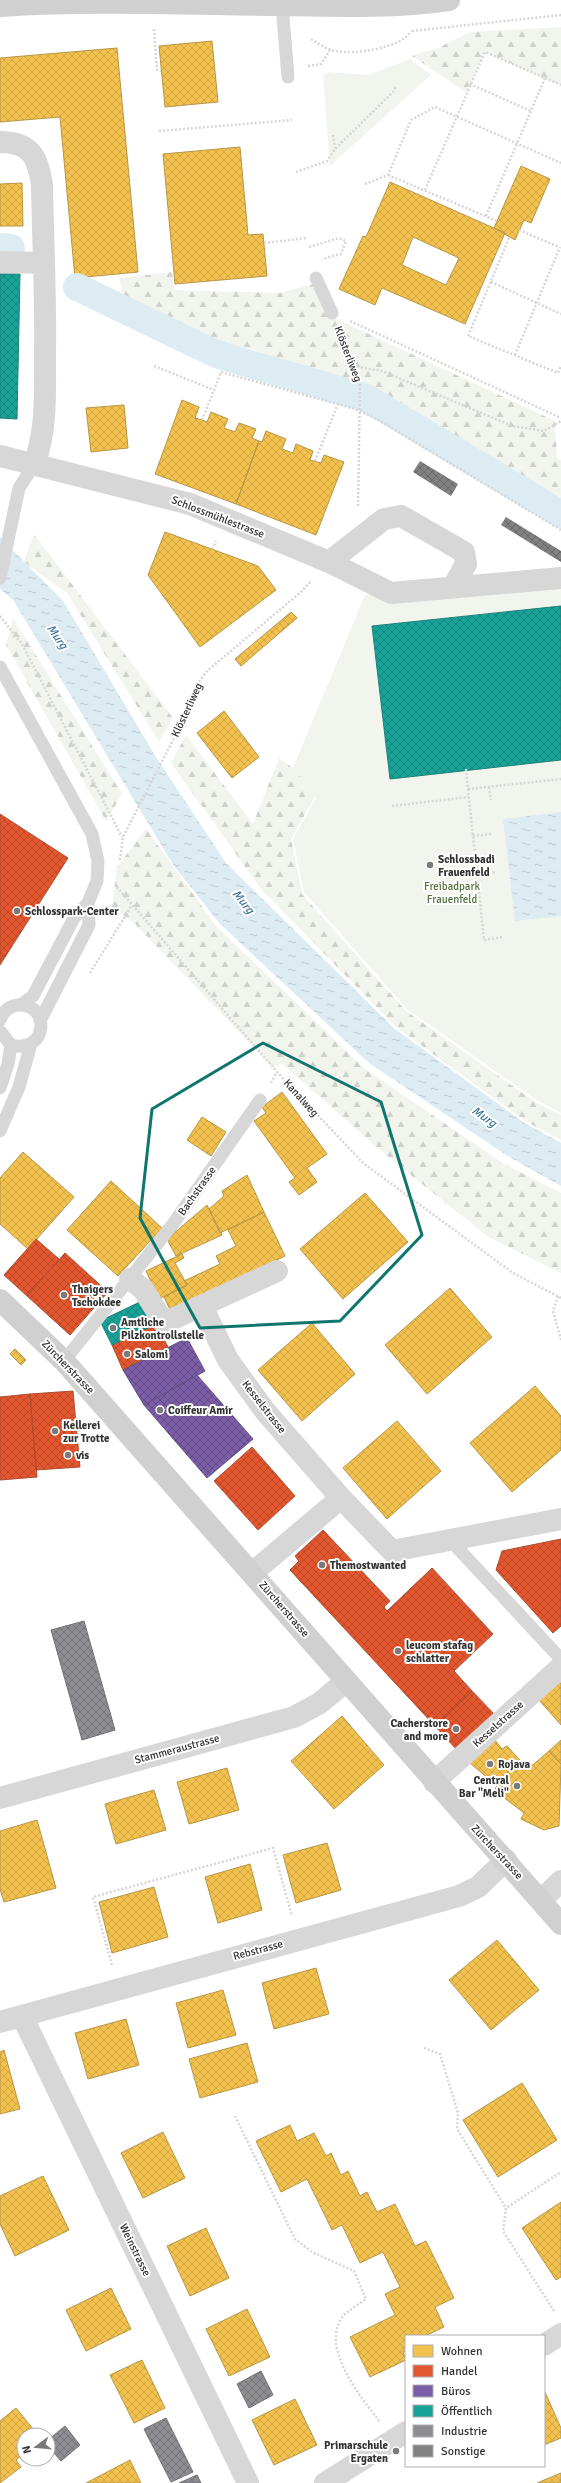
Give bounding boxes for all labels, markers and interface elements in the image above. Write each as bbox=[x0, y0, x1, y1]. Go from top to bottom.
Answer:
street label: Klösterliweg bbox=[331, 324, 365, 384]
street label: Schlossmühlestrasse bbox=[170, 493, 266, 541]
water label: Murg bbox=[43, 622, 72, 654]
street label: Klösterliweg bbox=[169, 680, 205, 739]
place label: Schlossbadi Frauenfeld bbox=[438, 853, 495, 879]
marker: Schlossbadi Frauenfeld bbox=[425, 860, 435, 870]
park label: Freibadpark Frauenfeld bbox=[424, 880, 480, 906]
water label: Murg bbox=[229, 887, 258, 918]
place label: Schlosspark-Center bbox=[25, 905, 119, 918]
marker: Schlosspark-Center bbox=[12, 906, 22, 916]
street label: Kanalweg bbox=[281, 1077, 321, 1120]
water label: Murg bbox=[469, 1103, 501, 1132]
street label: Bachstrasse bbox=[175, 1164, 219, 1218]
place label: Thaigers Tschokdee bbox=[72, 1283, 122, 1309]
marker: Thaigers Tschokdee bbox=[59, 1290, 69, 1300]
place label: Amtliche Pilzkontrollstelle bbox=[121, 1316, 205, 1342]
marker: Amtliche Pilzkontrollstelle bbox=[108, 1323, 118, 1333]
street label: Zürcherstrasse bbox=[39, 1337, 97, 1397]
place label: Salomi bbox=[135, 1348, 168, 1361]
marker: Salomi bbox=[122, 1349, 132, 1359]
street label: Kesselstrasse bbox=[239, 1378, 289, 1436]
place label: Coiffeur Amir bbox=[168, 1404, 233, 1417]
marker: Coiffeur Amir bbox=[155, 1405, 165, 1415]
place label: Kellerei zur Trotte bbox=[63, 1419, 110, 1445]
marker: Kellerei zur Trotte bbox=[50, 1426, 60, 1436]
place label: vis bbox=[75, 1449, 89, 1462]
marker: vis bbox=[63, 1450, 73, 1460]
place label: Themostwanted bbox=[330, 1559, 406, 1572]
marker: Themostwanted bbox=[317, 1560, 327, 1570]
street label: Zürcherstrasse bbox=[256, 1578, 312, 1640]
place label: leucom stafag schlatter bbox=[406, 1639, 473, 1665]
marker: leucom stafag schlatter bbox=[393, 1646, 403, 1656]
street label: Kesselstrasse bbox=[470, 1698, 526, 1750]
place label: Cacherstore and more bbox=[390, 1717, 449, 1743]
marker: Cacherstore and more bbox=[451, 1724, 461, 1734]
street label: Stammeraustrasse bbox=[133, 1731, 221, 1767]
place label: Rojava bbox=[498, 1758, 530, 1771]
marker: Rojava bbox=[485, 1759, 495, 1769]
place label: Central Bar "Meli" bbox=[459, 1774, 510, 1800]
marker: Central Bar "Meli" bbox=[512, 1781, 522, 1791]
street label: Zürcherstrasse bbox=[468, 1822, 526, 1882]
street label: Rebstrasse bbox=[232, 1937, 284, 1963]
street label: Weinstrasse bbox=[117, 2222, 153, 2278]
legend bbox=[405, 2335, 545, 2467]
text: Wohnen bbox=[441, 2344, 483, 2359]
text: Handel bbox=[441, 2364, 478, 2379]
text: Büros bbox=[441, 2384, 471, 2399]
text: Öffentlich bbox=[441, 2404, 492, 2419]
text: Industrie bbox=[441, 2424, 487, 2439]
north arrow bbox=[16, 2427, 56, 2467]
place label: Primarschule Ergaten bbox=[324, 2439, 389, 2465]
text: N bbox=[20, 2444, 34, 2455]
text: Sonstige bbox=[441, 2444, 486, 2459]
marker: Primarschule Ergaten bbox=[391, 2446, 401, 2456]

